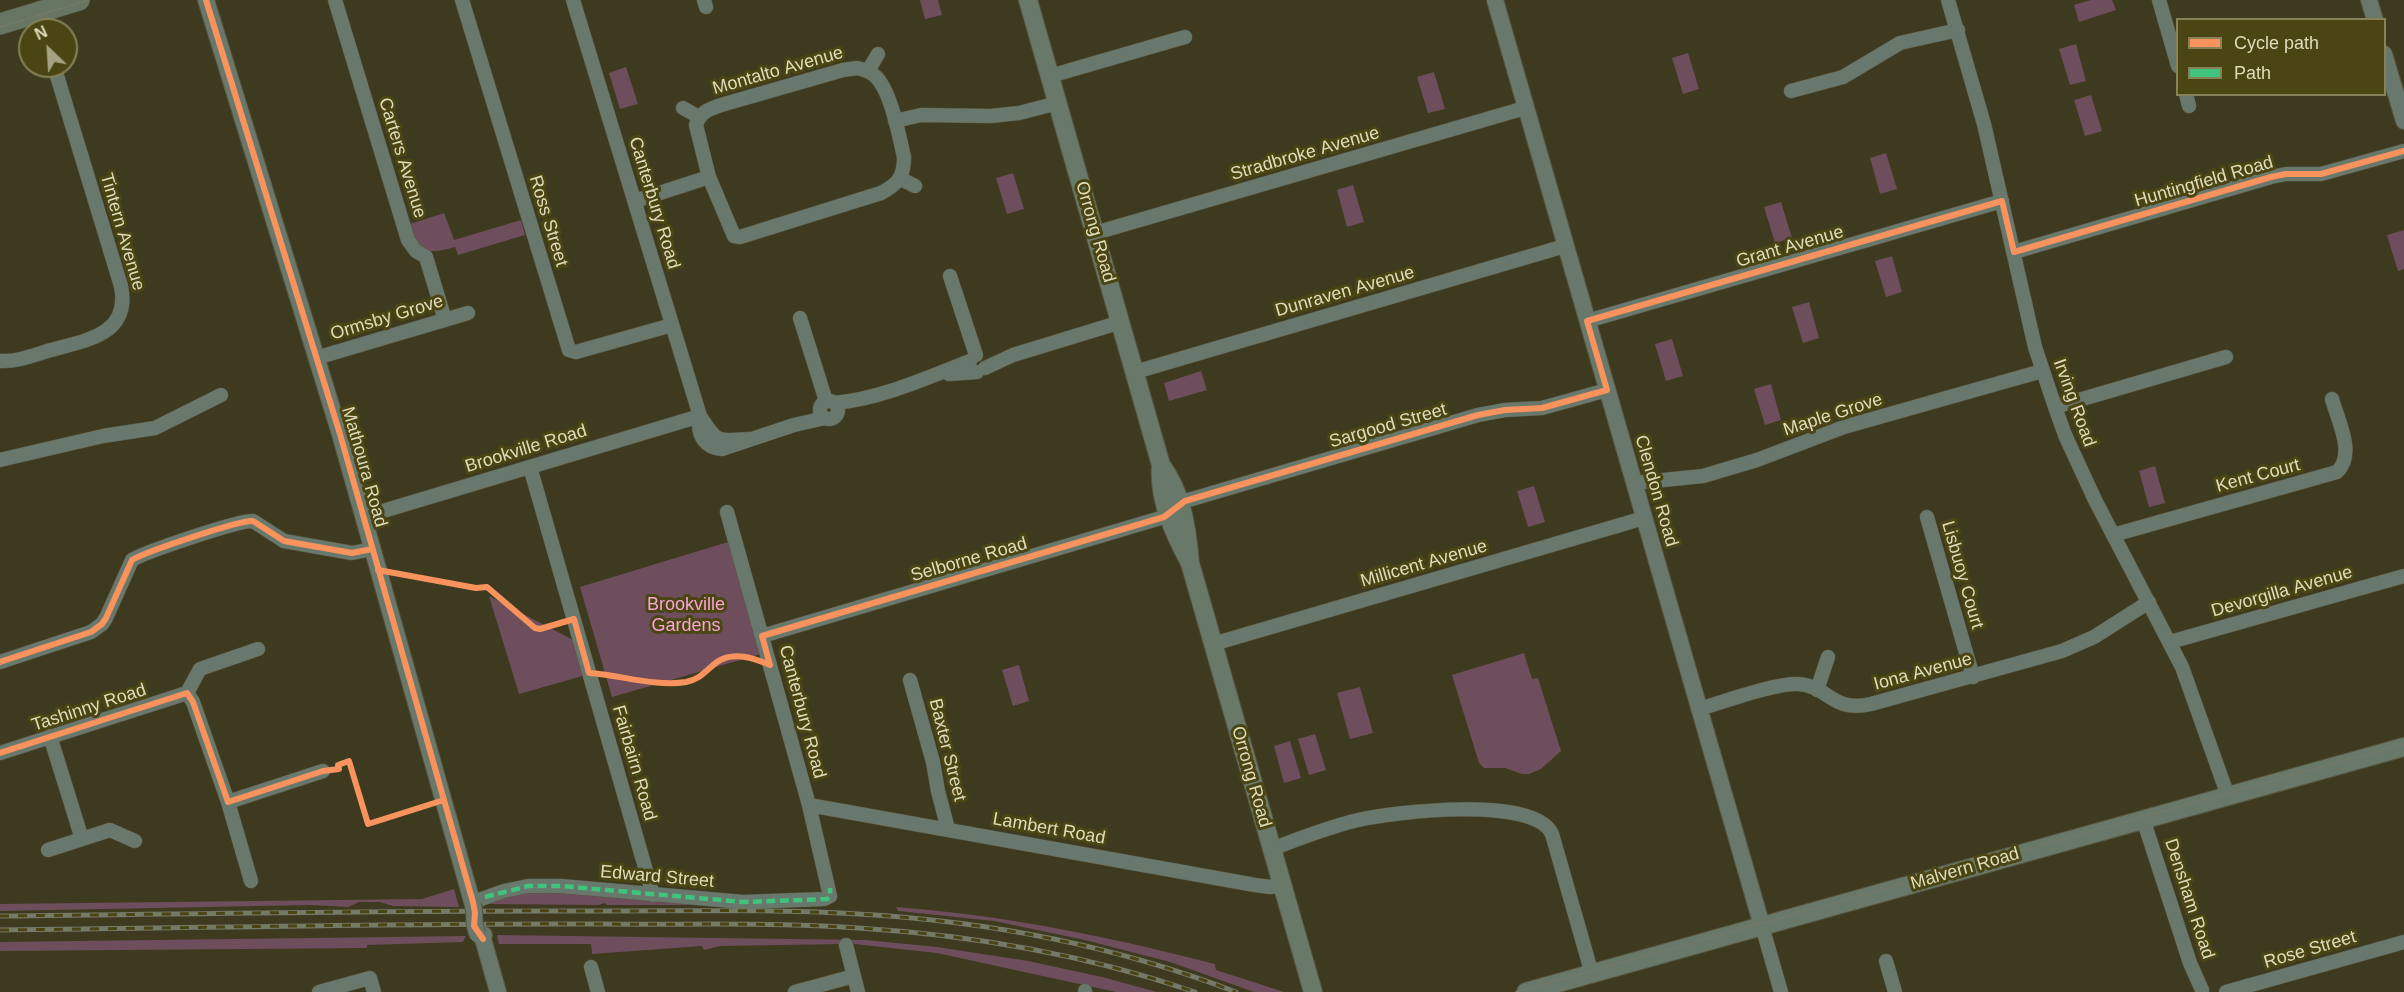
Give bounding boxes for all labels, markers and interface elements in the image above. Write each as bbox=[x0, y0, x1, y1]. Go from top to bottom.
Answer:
north arrow bbox=[18, 18, 78, 78]
legend bbox=[2176, 18, 2386, 96]
text: N bbox=[32, 23, 50, 43]
text: Cycle path bbox=[2234, 33, 2319, 53]
street label: Montalto Avenue bbox=[710, 42, 846, 100]
text: Path bbox=[2234, 63, 2271, 83]
street label: Carters Avenue bbox=[373, 95, 431, 221]
street label: Stradbroke Avenue bbox=[1228, 122, 1382, 186]
street label: Canterbury Road bbox=[624, 134, 684, 272]
street label: Huntingfield Road bbox=[2132, 152, 2276, 212]
street label: Tintern Avenue bbox=[95, 171, 149, 293]
street label: Ross Street bbox=[524, 173, 572, 269]
street label: Orrong Road bbox=[1070, 179, 1120, 285]
street label: Grant Avenue bbox=[1734, 221, 1846, 273]
street label: Dunraven Avenue bbox=[1273, 262, 1417, 322]
street label: Ormsby Grove bbox=[328, 291, 446, 345]
street label: Irving Road bbox=[2048, 356, 2100, 450]
street label: Maple Grove bbox=[1781, 389, 1885, 441]
street label: Sargood Street bbox=[1327, 399, 1449, 453]
street label: Mathoura Road bbox=[337, 404, 391, 530]
street label: Brookville Road bbox=[463, 420, 589, 478]
street label: Clendon Road bbox=[1630, 433, 1682, 549]
street label: Kent Court bbox=[2214, 454, 2302, 498]
street label: Lisbuoy Court bbox=[1936, 519, 1988, 631]
street label: Selborne Road bbox=[908, 533, 1030, 587]
street label: Millicent Avenue bbox=[1358, 536, 1490, 592]
street label: Devorgilla Avenue bbox=[2209, 562, 2355, 622]
park label: Brookville Gardens bbox=[647, 594, 725, 636]
street label: Canterbury Road bbox=[774, 643, 830, 781]
street label: Iona Avenue bbox=[1872, 649, 1974, 695]
street label: Tashinny Road bbox=[29, 679, 149, 737]
street label: Baxter Street bbox=[924, 696, 970, 804]
street label: Fairbairn Road bbox=[607, 703, 661, 823]
street label: Orrong Road bbox=[1226, 724, 1276, 830]
street label: Lambert Road bbox=[991, 808, 1107, 850]
street label: Densham Road bbox=[2159, 836, 2219, 962]
street label: Malvern Road bbox=[1908, 843, 2022, 895]
street label: Edward Street bbox=[599, 861, 715, 893]
street label: Rose Street bbox=[2261, 927, 2359, 973]

